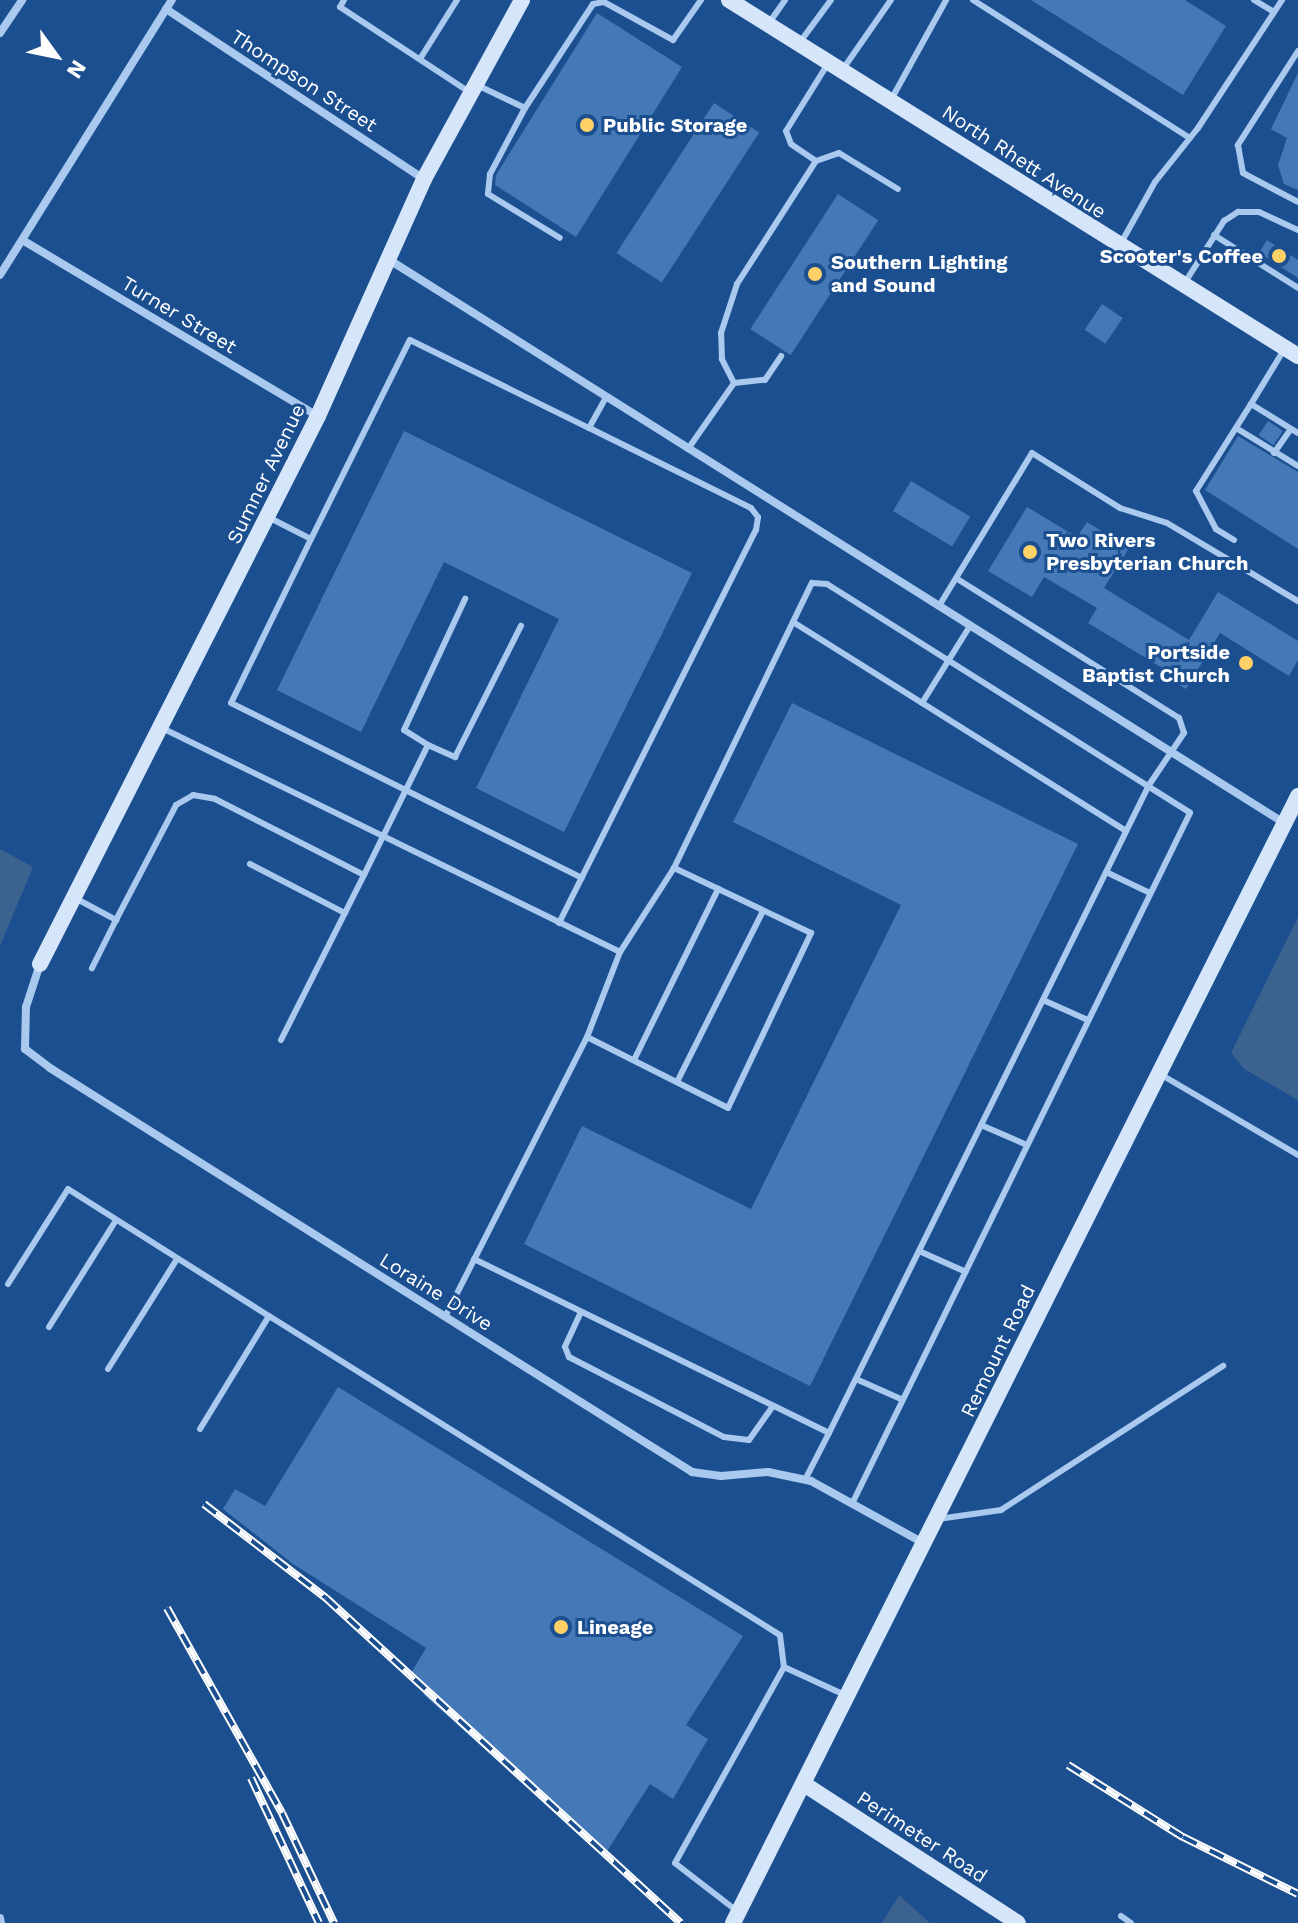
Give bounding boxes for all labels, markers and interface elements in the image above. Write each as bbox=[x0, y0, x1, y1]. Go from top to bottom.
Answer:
north arrow bbox=[16, 16, 96, 96]
street label: Thompson Street bbox=[226, 25, 382, 137]
text: N bbox=[62, 56, 91, 83]
street label: North Rhett Avenue bbox=[937, 100, 1111, 224]
place label: Public Storage bbox=[603, 113, 747, 137]
marker: Public Storage bbox=[578, 116, 596, 134]
place label: Scooter's Coffee bbox=[1100, 244, 1263, 268]
marker: Scooter's Coffee bbox=[1270, 247, 1288, 265]
place label: Southern Lighting and Sound bbox=[831, 250, 1008, 297]
marker: Southern Lighting and Sound bbox=[806, 265, 824, 283]
street label: Turner Street bbox=[117, 271, 241, 359]
street label: Sumner Avenue bbox=[222, 400, 310, 548]
place label: Two Rivers Presbyterian Church bbox=[1046, 528, 1248, 575]
marker: Two Rivers Presbyterian Church bbox=[1021, 543, 1039, 561]
place label: Portside Baptist Church bbox=[1082, 640, 1230, 687]
marker: Portside Baptist Church bbox=[1237, 654, 1255, 672]
street label: Loraine Drive bbox=[375, 1248, 497, 1336]
street label: Remount Road bbox=[956, 1281, 1040, 1421]
place label: Lineage bbox=[577, 1615, 653, 1639]
marker: Lineage bbox=[552, 1618, 570, 1636]
street label: Perimeter Road bbox=[852, 1786, 992, 1888]

